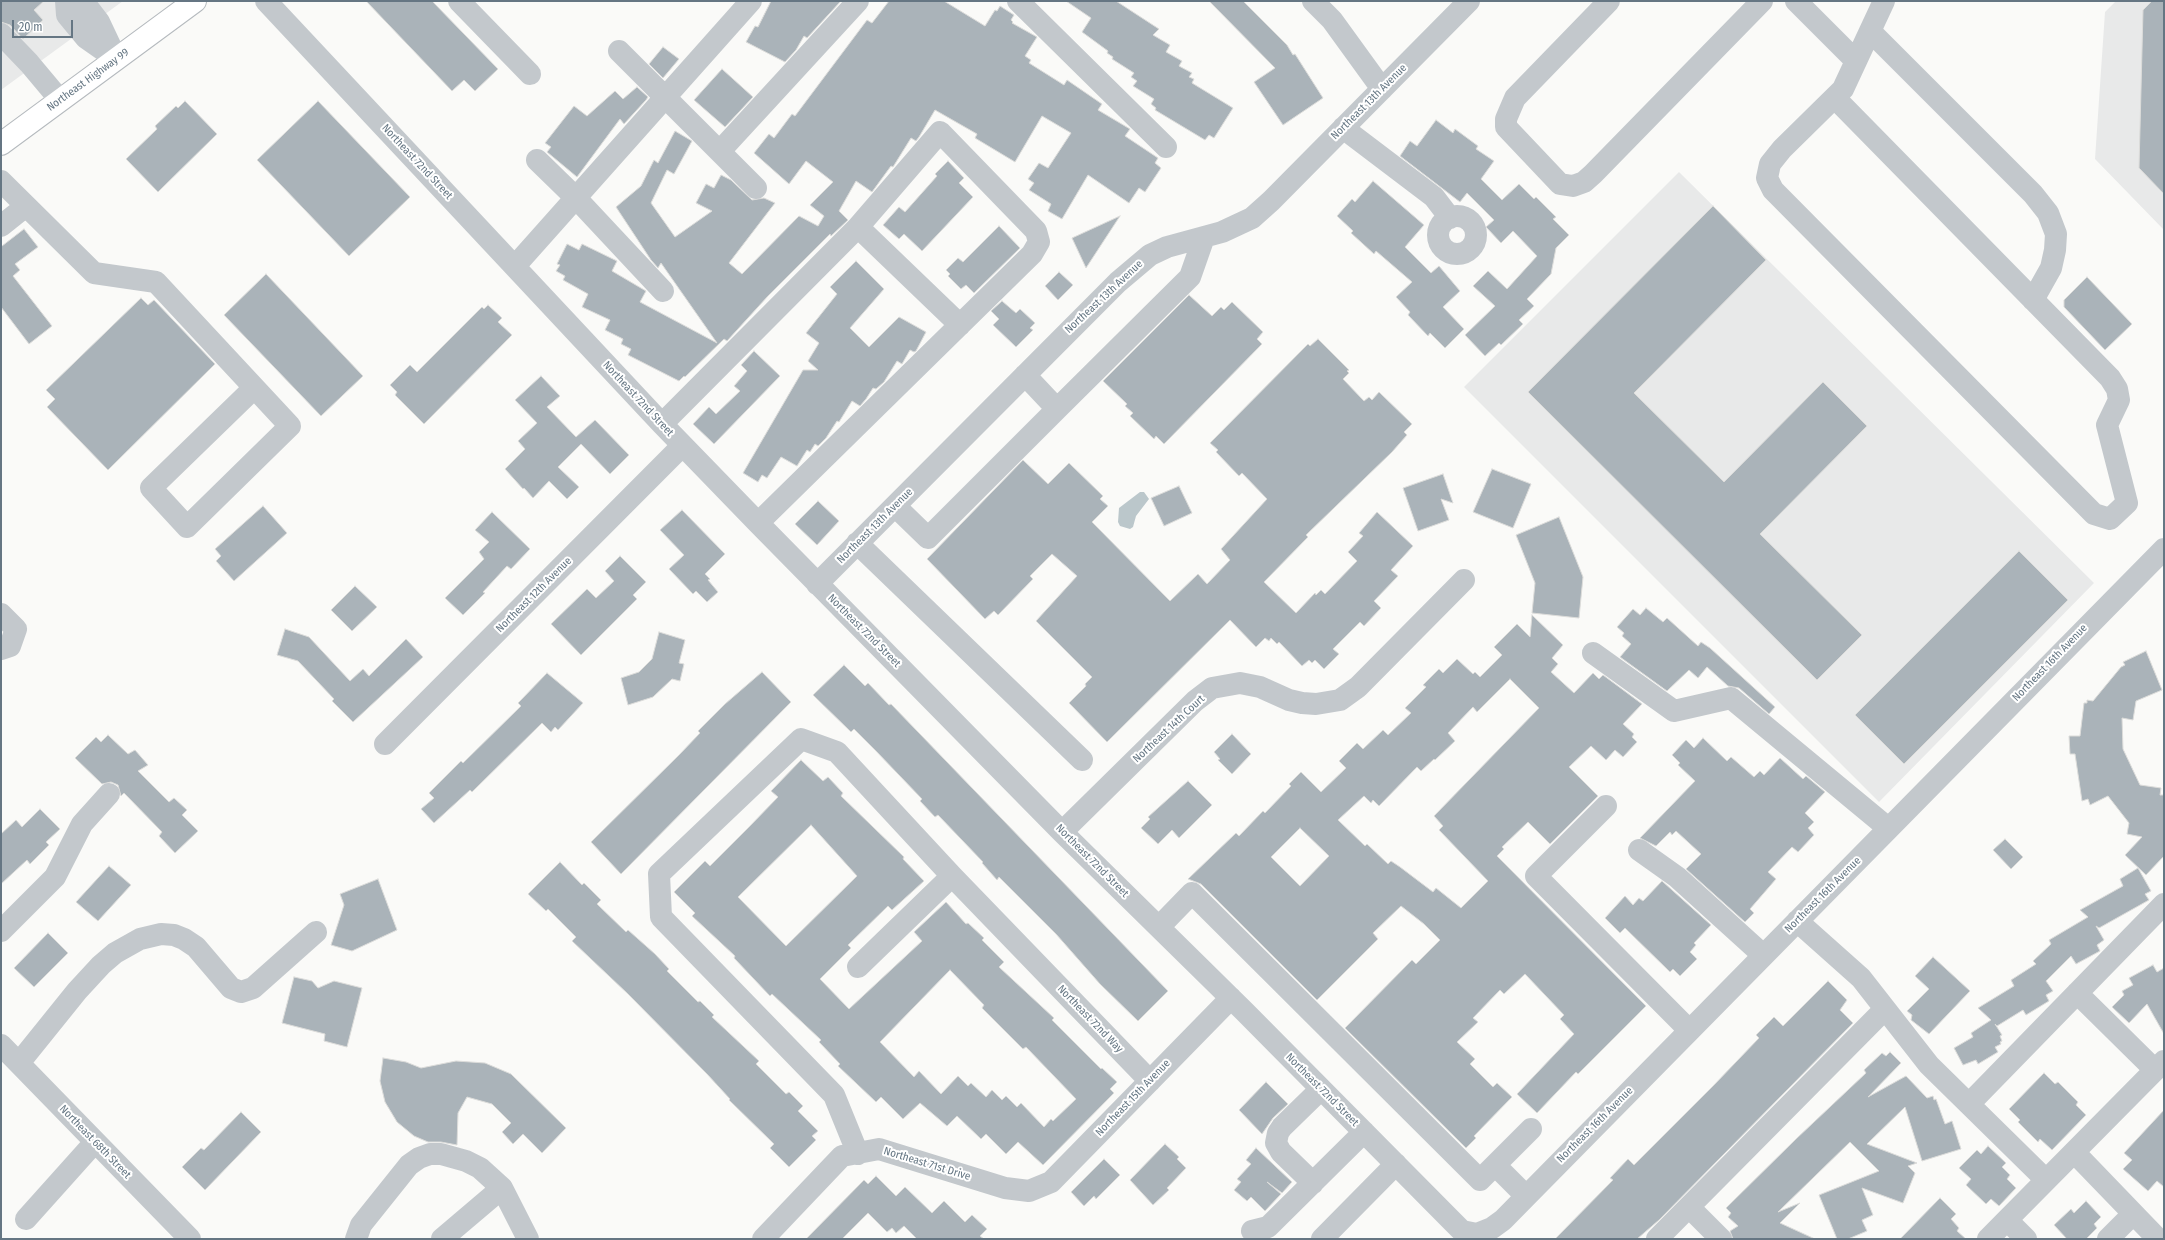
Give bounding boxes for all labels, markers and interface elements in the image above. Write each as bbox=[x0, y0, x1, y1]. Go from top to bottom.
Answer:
scale bar bbox=[14, 12, 75, 38]
text: 20 m bbox=[19, 20, 43, 34]
street label: Northeast Highway 99 bbox=[44, 46, 132, 114]
street label: Northeast 13th Avenue bbox=[1328, 61, 1410, 143]
street label: Northeast 72nd Street bbox=[379, 122, 455, 202]
street label: Northeast 13th Avenue bbox=[1062, 258, 1146, 336]
street label: Northeast 72nd Street bbox=[600, 359, 676, 439]
street label: Northeast 13th Avenue bbox=[834, 485, 916, 567]
street label: Northeast 12th Avenue bbox=[493, 554, 575, 636]
street label: Northeast 72nd Street bbox=[825, 592, 903, 670]
street label: Northeast 16th Avenue bbox=[2010, 622, 2090, 704]
street label: Northeast 14th Court bbox=[1130, 692, 1208, 766]
street label: Northeast 72nd Street bbox=[1053, 822, 1131, 900]
street label: Northeast 16th Avenue bbox=[1782, 854, 1864, 936]
street label: Northeast 72nd Way bbox=[1054, 983, 1126, 1055]
street label: Northeast 72nd Street bbox=[1283, 1051, 1361, 1129]
street label: Northeast 15th Avenue bbox=[1093, 1057, 1173, 1139]
street label: Northeast 16th Avenue bbox=[1554, 1084, 1636, 1166]
street label: Northeast 68th Street bbox=[56, 1102, 134, 1182]
street label: Northeast 71st Drive bbox=[882, 1145, 972, 1183]

